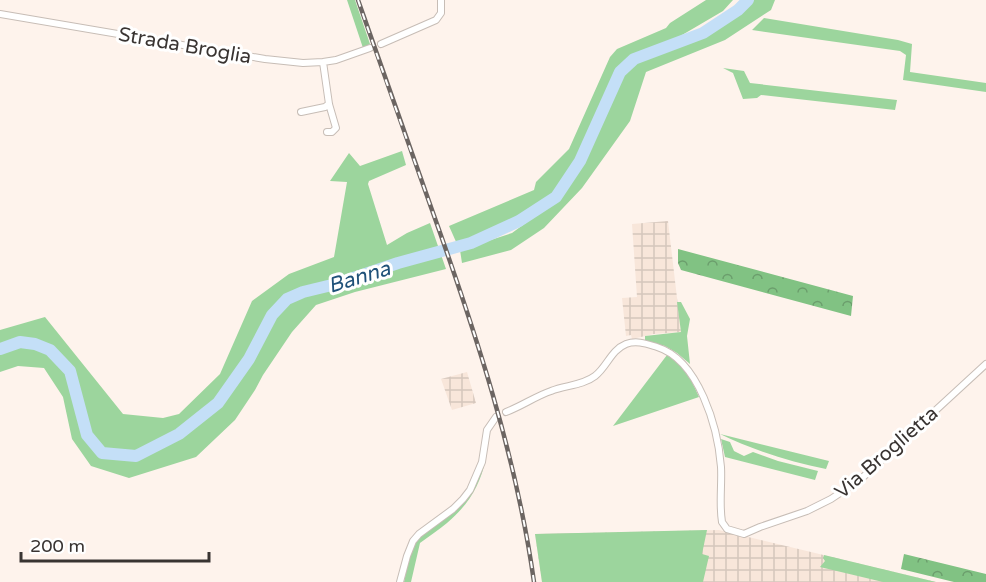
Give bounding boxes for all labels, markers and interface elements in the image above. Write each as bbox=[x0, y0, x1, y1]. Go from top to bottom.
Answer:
street label: Strada Broglia bbox=[116, 22, 253, 69]
water label: Banna bbox=[325, 256, 394, 299]
street label: Via Broglietta bbox=[830, 401, 943, 504]
scale bar bbox=[21, 525, 208, 563]
text: 200 m bbox=[30, 535, 85, 557]

